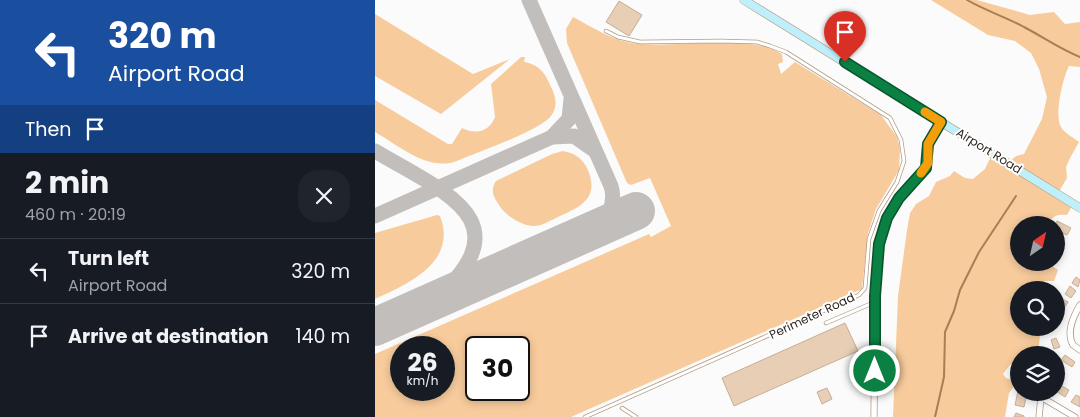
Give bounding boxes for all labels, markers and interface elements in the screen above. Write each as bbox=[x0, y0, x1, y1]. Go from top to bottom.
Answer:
text: 320 m bbox=[108, 11, 216, 60]
pin bbox=[824, 11, 866, 62]
icon: arrive bbox=[831, 18, 859, 46]
icon: left bbox=[25, 20, 90, 85]
text: Airport Road bbox=[108, 58, 245, 89]
icon: arrive bbox=[81, 115, 109, 143]
text: Then bbox=[25, 116, 71, 143]
street label: Airport Road bbox=[953, 124, 1025, 178]
text: 2 min bbox=[25, 161, 109, 204]
button: close bbox=[298, 170, 350, 222]
text: 460 m · 20:19 bbox=[25, 203, 126, 226]
north arrow bbox=[1010, 216, 1065, 271]
map controls bbox=[1010, 216, 1065, 401]
text: Turn left bbox=[68, 245, 149, 272]
icon: left bbox=[25, 257, 53, 285]
text: 320 m bbox=[291, 258, 350, 285]
text: Airport Road bbox=[68, 274, 167, 297]
button: search bbox=[1010, 281, 1065, 336]
street label: Perimeter Road bbox=[766, 288, 857, 343]
icon: arrive bbox=[25, 322, 53, 350]
text: Arrive at destination bbox=[68, 323, 269, 350]
text: 140 m bbox=[295, 323, 350, 350]
speed limit sign: 30 bbox=[465, 336, 530, 401]
position arrow bbox=[848, 344, 900, 396]
text: 26 bbox=[407, 345, 438, 380]
button: layers bbox=[1010, 346, 1065, 401]
text: km/h bbox=[407, 372, 438, 389]

